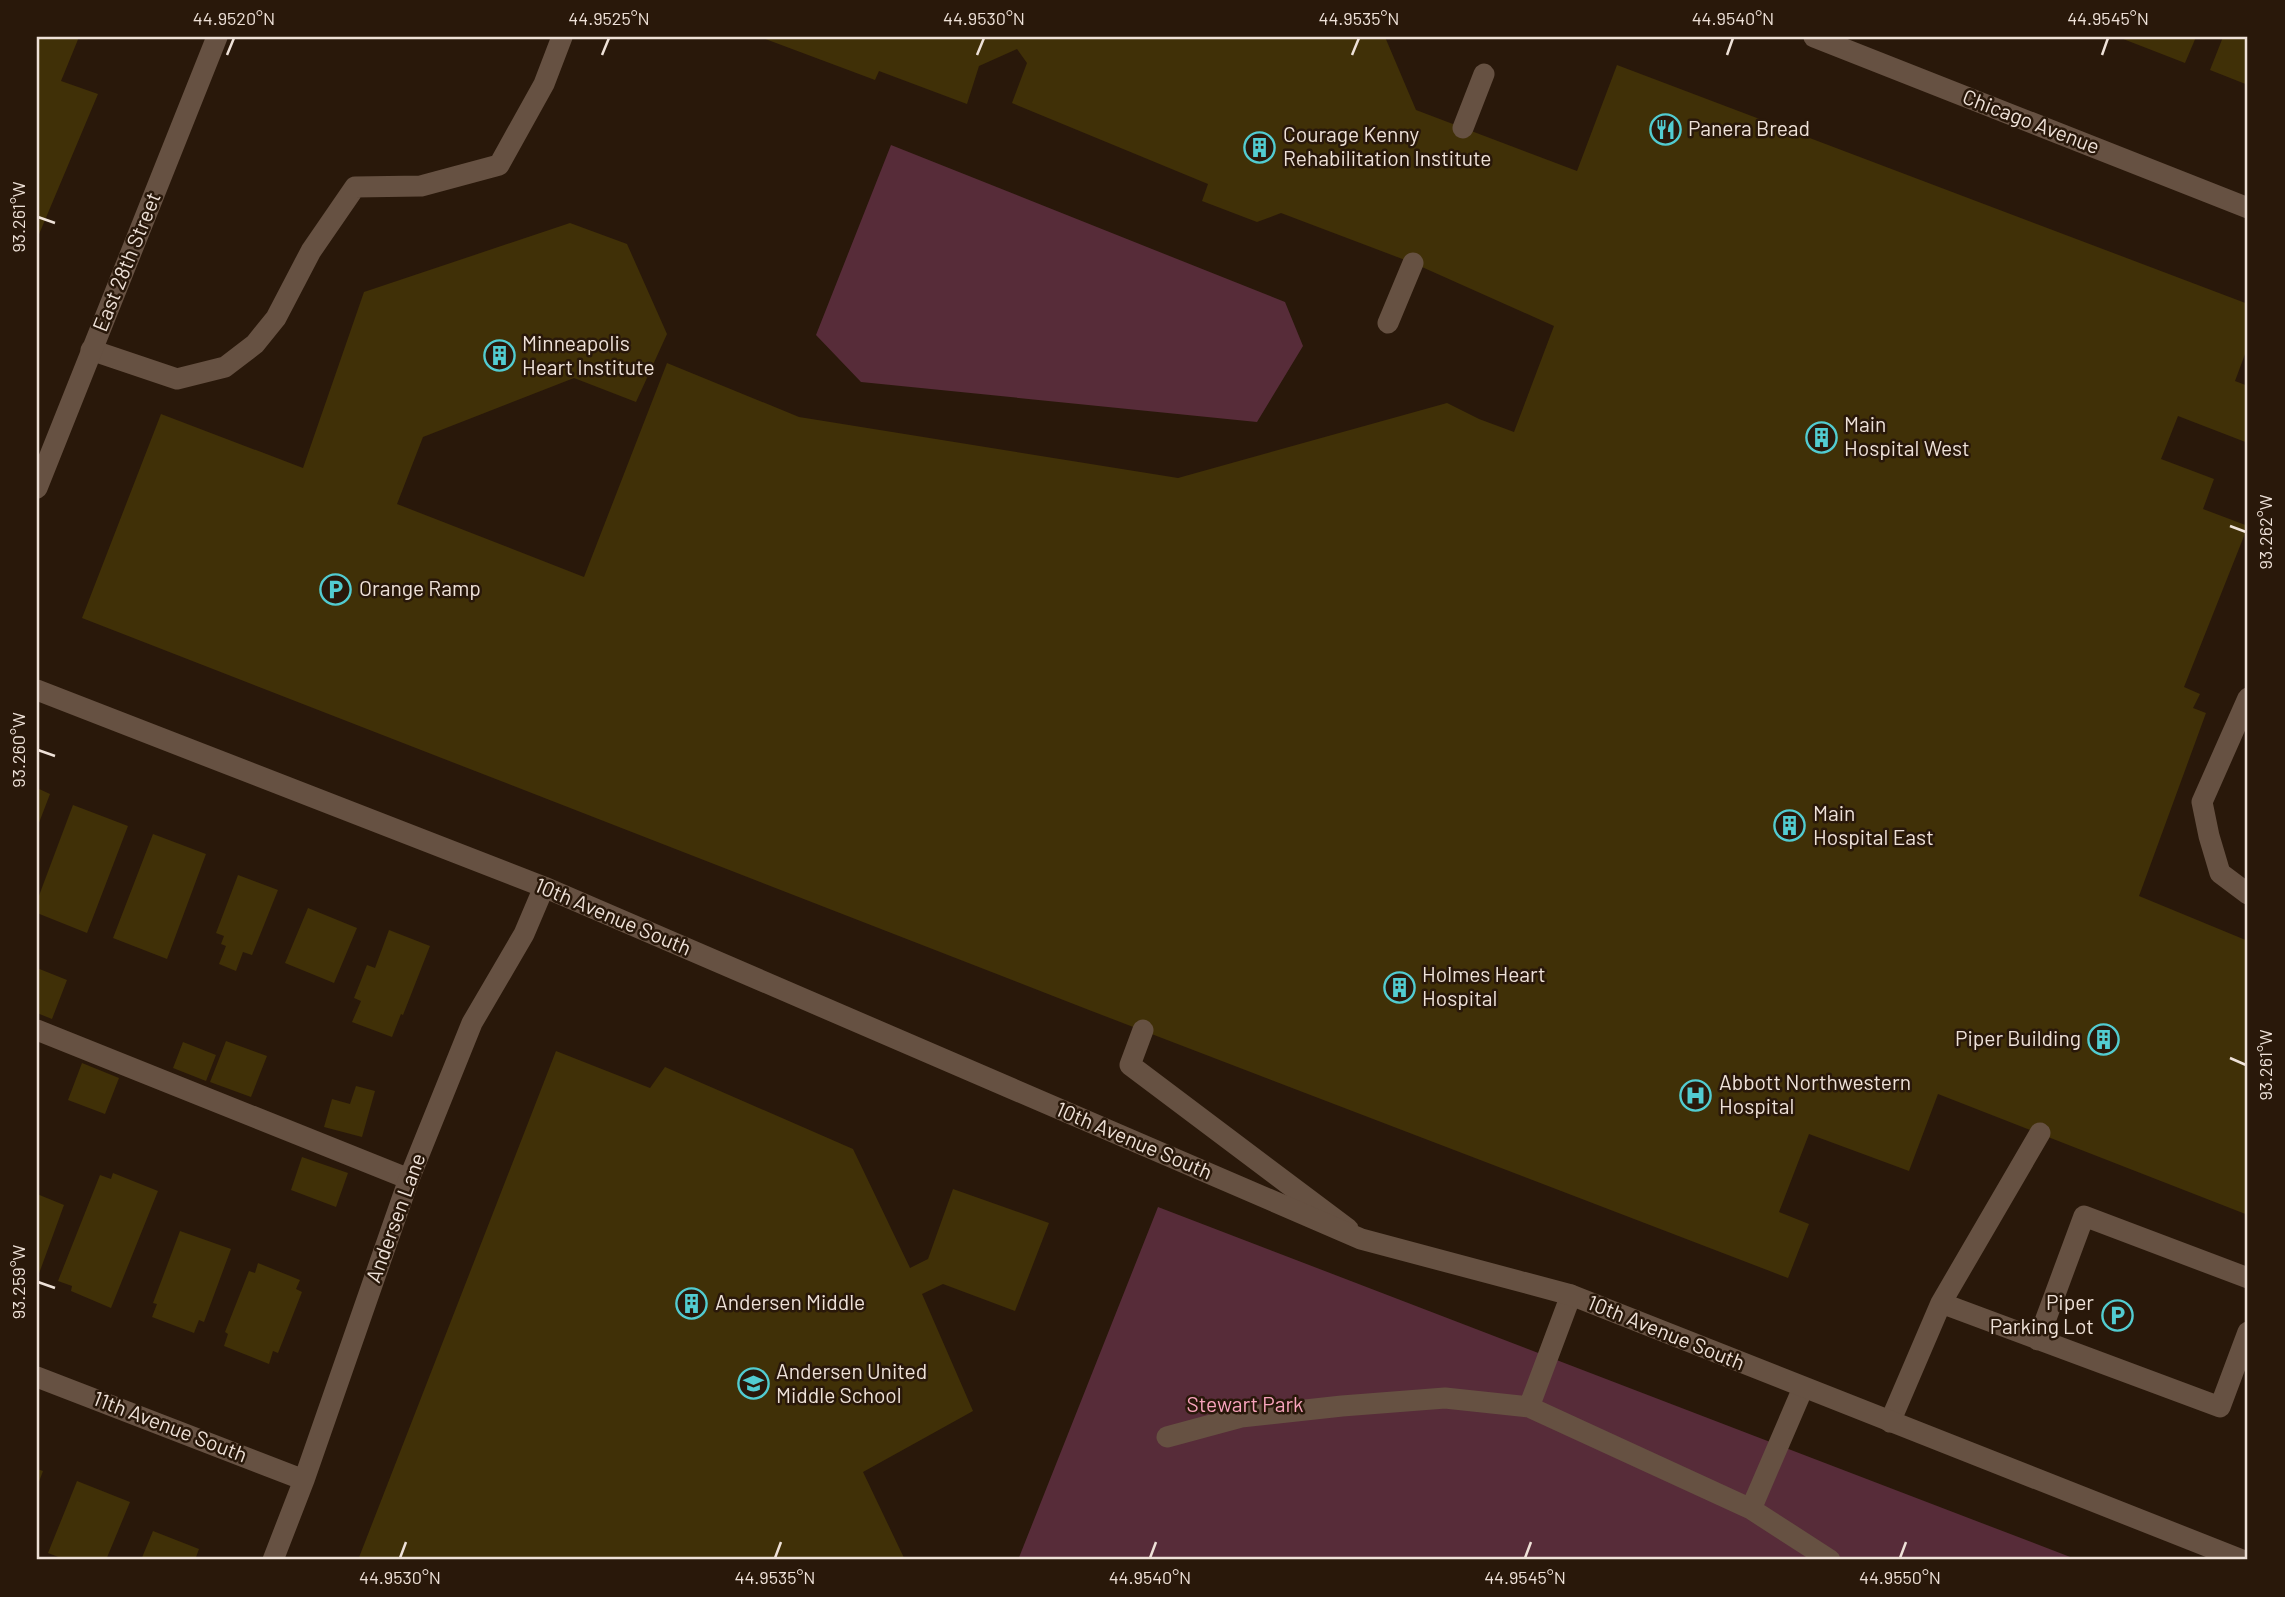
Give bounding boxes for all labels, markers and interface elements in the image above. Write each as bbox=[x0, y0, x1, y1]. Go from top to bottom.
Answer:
text: 44.9520°N bbox=[193, 7, 275, 29]
text: 44.9525°N bbox=[568, 7, 650, 29]
text: 44.9530°N bbox=[943, 7, 1025, 29]
text: 44.9535°N bbox=[1318, 7, 1400, 29]
text: 44.9540°N bbox=[1692, 7, 1774, 29]
text: 44.9545°N bbox=[2067, 7, 2149, 29]
street label: Chicago Avenue bbox=[1960, 83, 2104, 158]
restaurant icon: Panera Bread bbox=[1648, 112, 1682, 146]
place label: Panera Bread bbox=[1688, 115, 1810, 140]
place label: Courage Kenny Rehabilitation Institute bbox=[1283, 121, 1492, 170]
building icon: Courage Kenny Rehabilitation Institute bbox=[1243, 130, 1277, 164]
text: 93.261°W bbox=[7, 181, 29, 253]
street label: East 28th Street bbox=[86, 188, 165, 335]
place label: Minneapolis Heart Institute bbox=[522, 330, 655, 379]
building icon: Minneapolis Heart Institute bbox=[482, 339, 516, 373]
place label: Main Hospital West bbox=[1844, 411, 1970, 460]
building icon: Main Hospital West bbox=[1804, 420, 1838, 454]
text: 93.262°W bbox=[2254, 494, 2276, 569]
parking icon: Orange Ramp bbox=[319, 572, 353, 606]
place label: Orange Ramp bbox=[359, 575, 481, 600]
text: 93.260°W bbox=[7, 712, 29, 788]
place label: Main Hospital East bbox=[1813, 800, 1934, 849]
building icon: Main Hospital East bbox=[1773, 809, 1807, 843]
street label: 10th Avenue South bbox=[532, 871, 695, 960]
place label: Holmes Heart Hospital bbox=[1422, 961, 1546, 1010]
building icon: Holmes Heart Hospital bbox=[1382, 970, 1416, 1004]
building icon: Piper Building bbox=[2087, 1022, 2121, 1056]
place label: Piper Building bbox=[1955, 1025, 2081, 1050]
text: 93.261°W bbox=[2254, 1029, 2276, 1101]
place label: Abbott Northwestern Hospital bbox=[1719, 1069, 1911, 1118]
hospital icon: Abbott Northwestern Hospital bbox=[1679, 1078, 1713, 1112]
street label: 10th Avenue South bbox=[1053, 1095, 1216, 1184]
street label: Andersen Lane bbox=[360, 1149, 430, 1286]
text: 93.259°W bbox=[7, 1245, 29, 1319]
building icon: Andersen Middle bbox=[675, 1286, 709, 1320]
place label: Andersen Middle bbox=[715, 1289, 865, 1314]
street label: 10th Avenue South bbox=[1584, 1289, 1749, 1375]
place label: Piper Parking Lot bbox=[1990, 1289, 2094, 1338]
parking icon: Piper Parking Lot bbox=[2100, 1298, 2134, 1332]
place label: Andersen United Middle School bbox=[776, 1358, 927, 1407]
school or university icon: Andersen United Middle School bbox=[736, 1367, 770, 1401]
street label: 11th Avenue South bbox=[90, 1385, 251, 1466]
park label: Stewart Park bbox=[1186, 1391, 1304, 1416]
text: 44.9530°N bbox=[359, 1566, 441, 1588]
text: 44.9535°N bbox=[734, 1566, 816, 1588]
text: 44.9540°N bbox=[1109, 1566, 1191, 1588]
text: 44.9545°N bbox=[1484, 1566, 1566, 1588]
text: 44.9550°N bbox=[1859, 1566, 1941, 1588]

